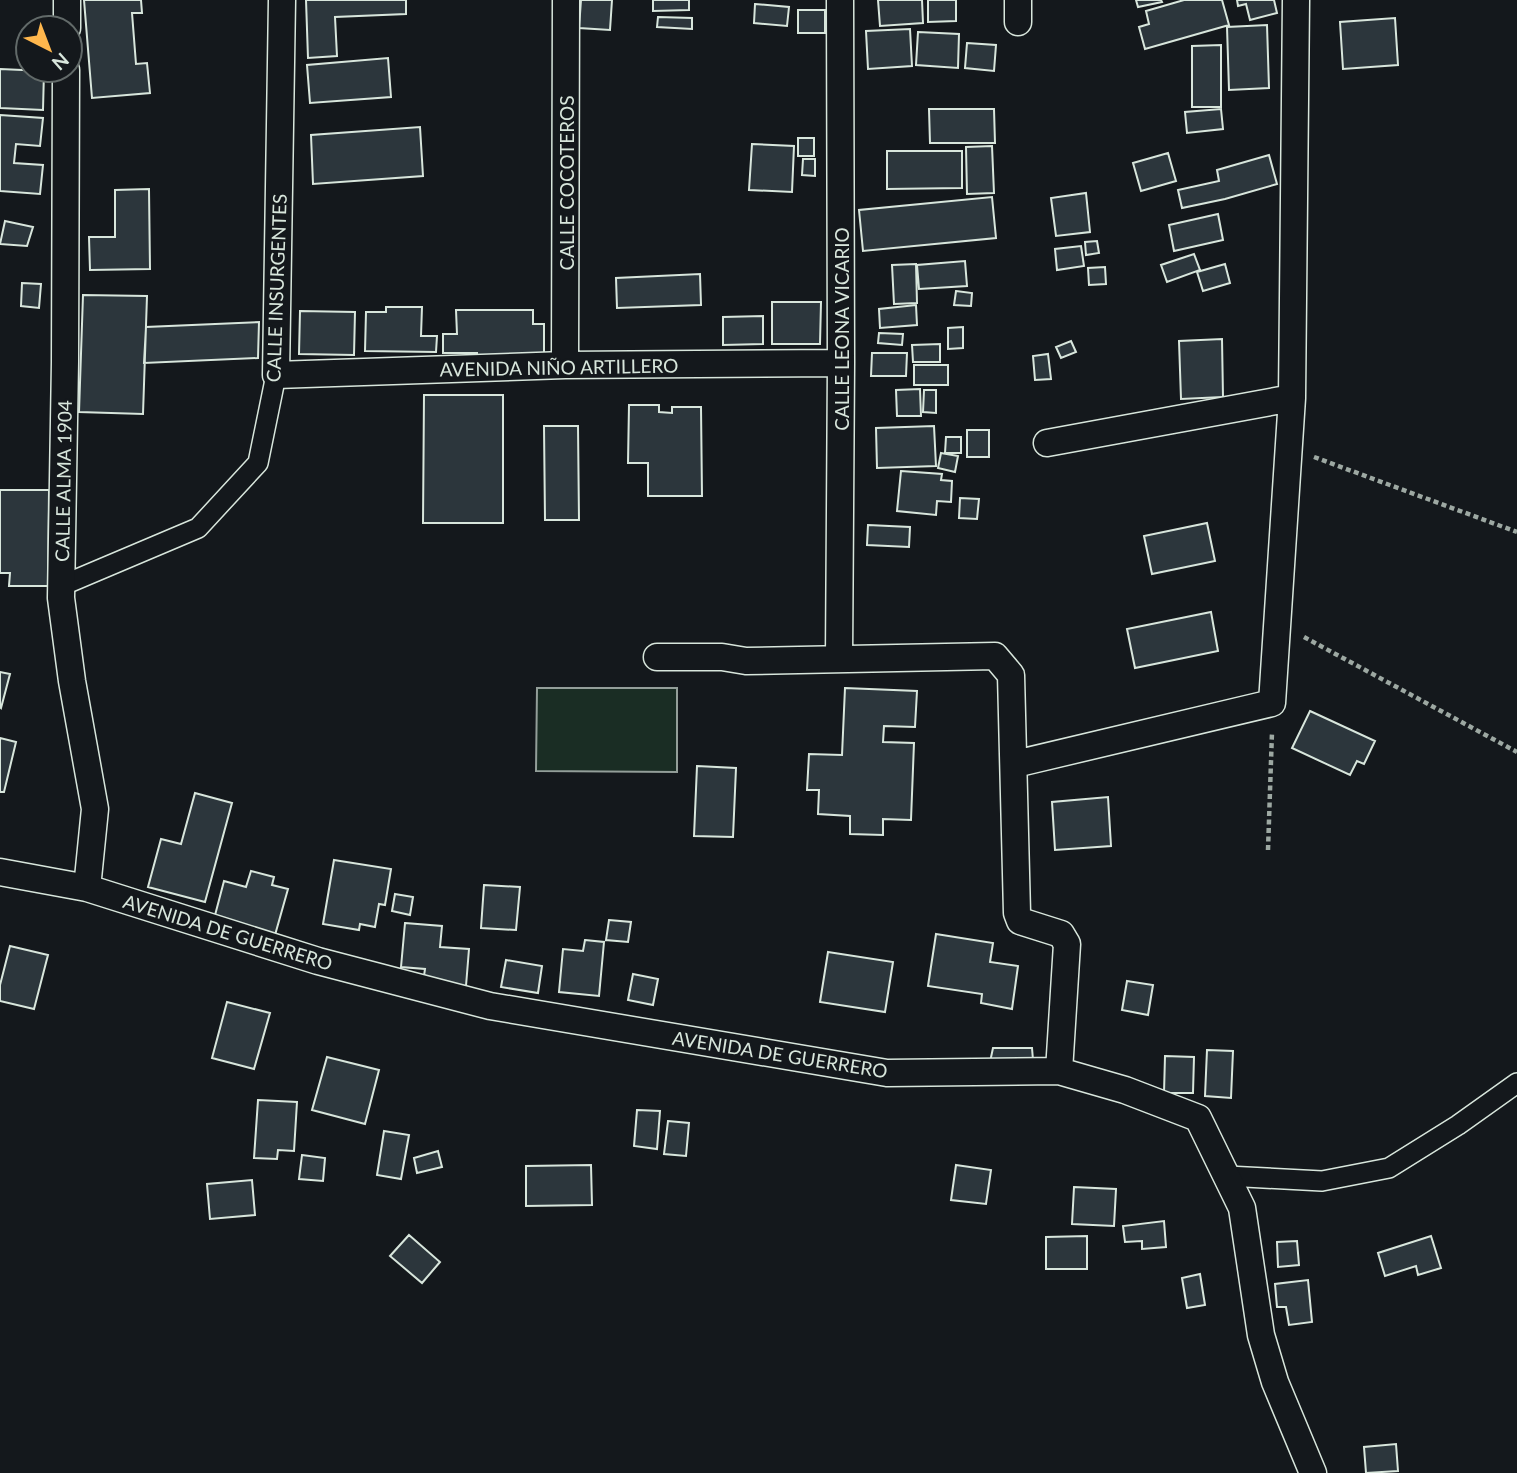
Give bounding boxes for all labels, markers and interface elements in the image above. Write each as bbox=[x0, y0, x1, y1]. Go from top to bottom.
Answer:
north arrow bbox=[14, 14, 84, 84]
text: N bbox=[48, 49, 74, 75]
street label: CALLE COCOTEROS bbox=[555, 95, 578, 271]
street label: CALLE INSURGENTES bbox=[261, 193, 291, 383]
street label: CALLE LEONA VICARIO bbox=[830, 227, 853, 431]
street label: AVENIDA NIÑO ARTILLERO bbox=[439, 353, 679, 381]
street label: CALLE ALMA 1904 bbox=[50, 400, 76, 562]
street label: AVENIDA DE GUERRERO bbox=[121, 889, 335, 975]
street label: AVENIDA DE GUERRERO bbox=[671, 1026, 889, 1082]

